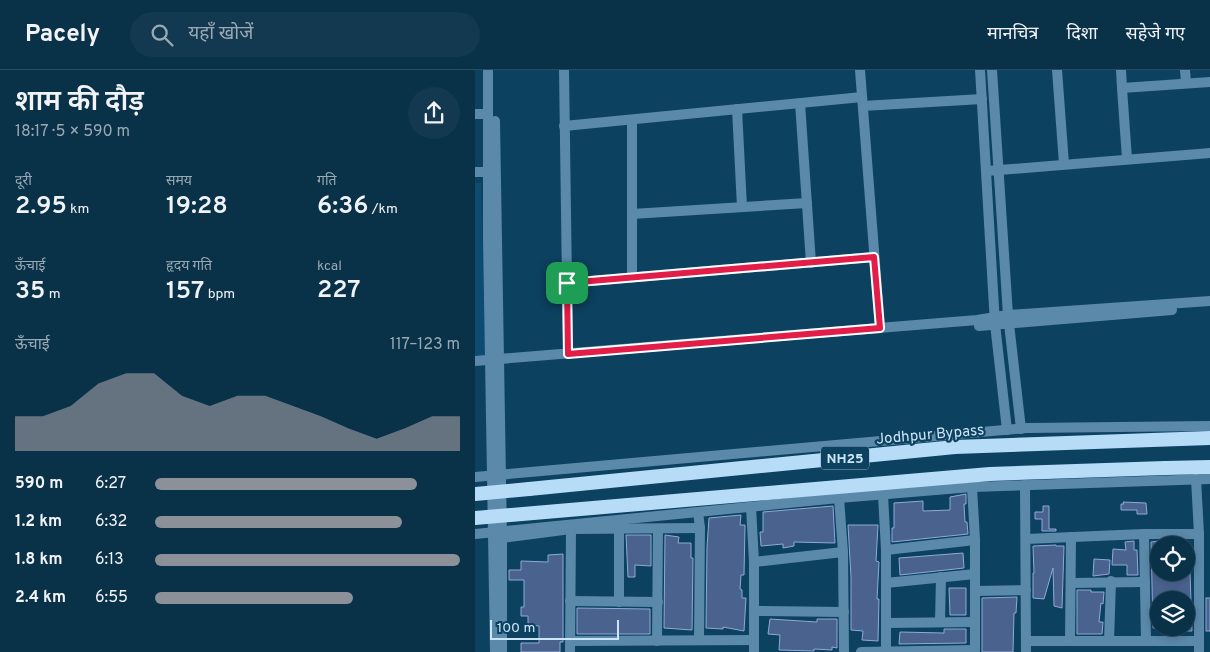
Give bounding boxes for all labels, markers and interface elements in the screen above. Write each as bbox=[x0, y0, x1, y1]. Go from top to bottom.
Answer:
search box bbox=[130, 12, 480, 57]
text: Pacely bbox=[25, 20, 100, 50]
icon: search bbox=[148, 21, 176, 49]
text: यहाँ खोजें bbox=[188, 22, 253, 46]
text: मानचित्र bbox=[987, 23, 1038, 46]
text: दिशा bbox=[1066, 23, 1098, 46]
text: सहेजे गए bbox=[1126, 23, 1185, 46]
text: शाम की दौड़ bbox=[15, 85, 144, 121]
button: share bbox=[408, 87, 460, 139]
text: 18:17 · 5 × 590 m bbox=[15, 122, 130, 142]
text: दूरी bbox=[15, 173, 32, 190]
text: समय bbox=[166, 173, 192, 190]
text: गति bbox=[317, 173, 337, 190]
text: 2.95 bbox=[15, 191, 67, 223]
text: 19:28 bbox=[166, 191, 228, 223]
text: 6:36 bbox=[317, 191, 368, 223]
text: km bbox=[67, 201, 89, 218]
text: /km bbox=[368, 201, 398, 218]
text: ऊँचाई bbox=[15, 258, 45, 275]
text: हृदय गति bbox=[166, 258, 212, 275]
text: kcal bbox=[317, 258, 342, 275]
pin bbox=[546, 262, 588, 304]
icon: arrive bbox=[553, 269, 581, 297]
text: 227 bbox=[317, 275, 361, 307]
text: 35 bbox=[15, 276, 45, 308]
text: 157 bbox=[166, 276, 204, 308]
text: m bbox=[45, 286, 61, 303]
text: bpm bbox=[204, 286, 235, 303]
text: ऊँचाई bbox=[15, 335, 50, 355]
text: 117–123 m bbox=[390, 335, 460, 355]
street label: Jodhpur Bypass bbox=[875, 421, 985, 450]
road number: NH25 bbox=[821, 446, 869, 469]
text: 590 m bbox=[15, 474, 63, 494]
text: 6:27 bbox=[95, 474, 126, 494]
text: 1.2 km bbox=[15, 512, 62, 532]
text: 6:32 bbox=[95, 512, 127, 532]
map controls bbox=[1150, 536, 1195, 636]
button: locate bbox=[1150, 536, 1195, 581]
text: 1.8 km bbox=[15, 550, 62, 570]
text: 6:13 bbox=[95, 550, 124, 570]
text: 2.4 km bbox=[15, 588, 66, 608]
text: 6:55 bbox=[95, 588, 128, 608]
button: layers bbox=[1150, 591, 1195, 636]
scale bar bbox=[490, 617, 619, 640]
text: 100 m bbox=[497, 620, 535, 637]

